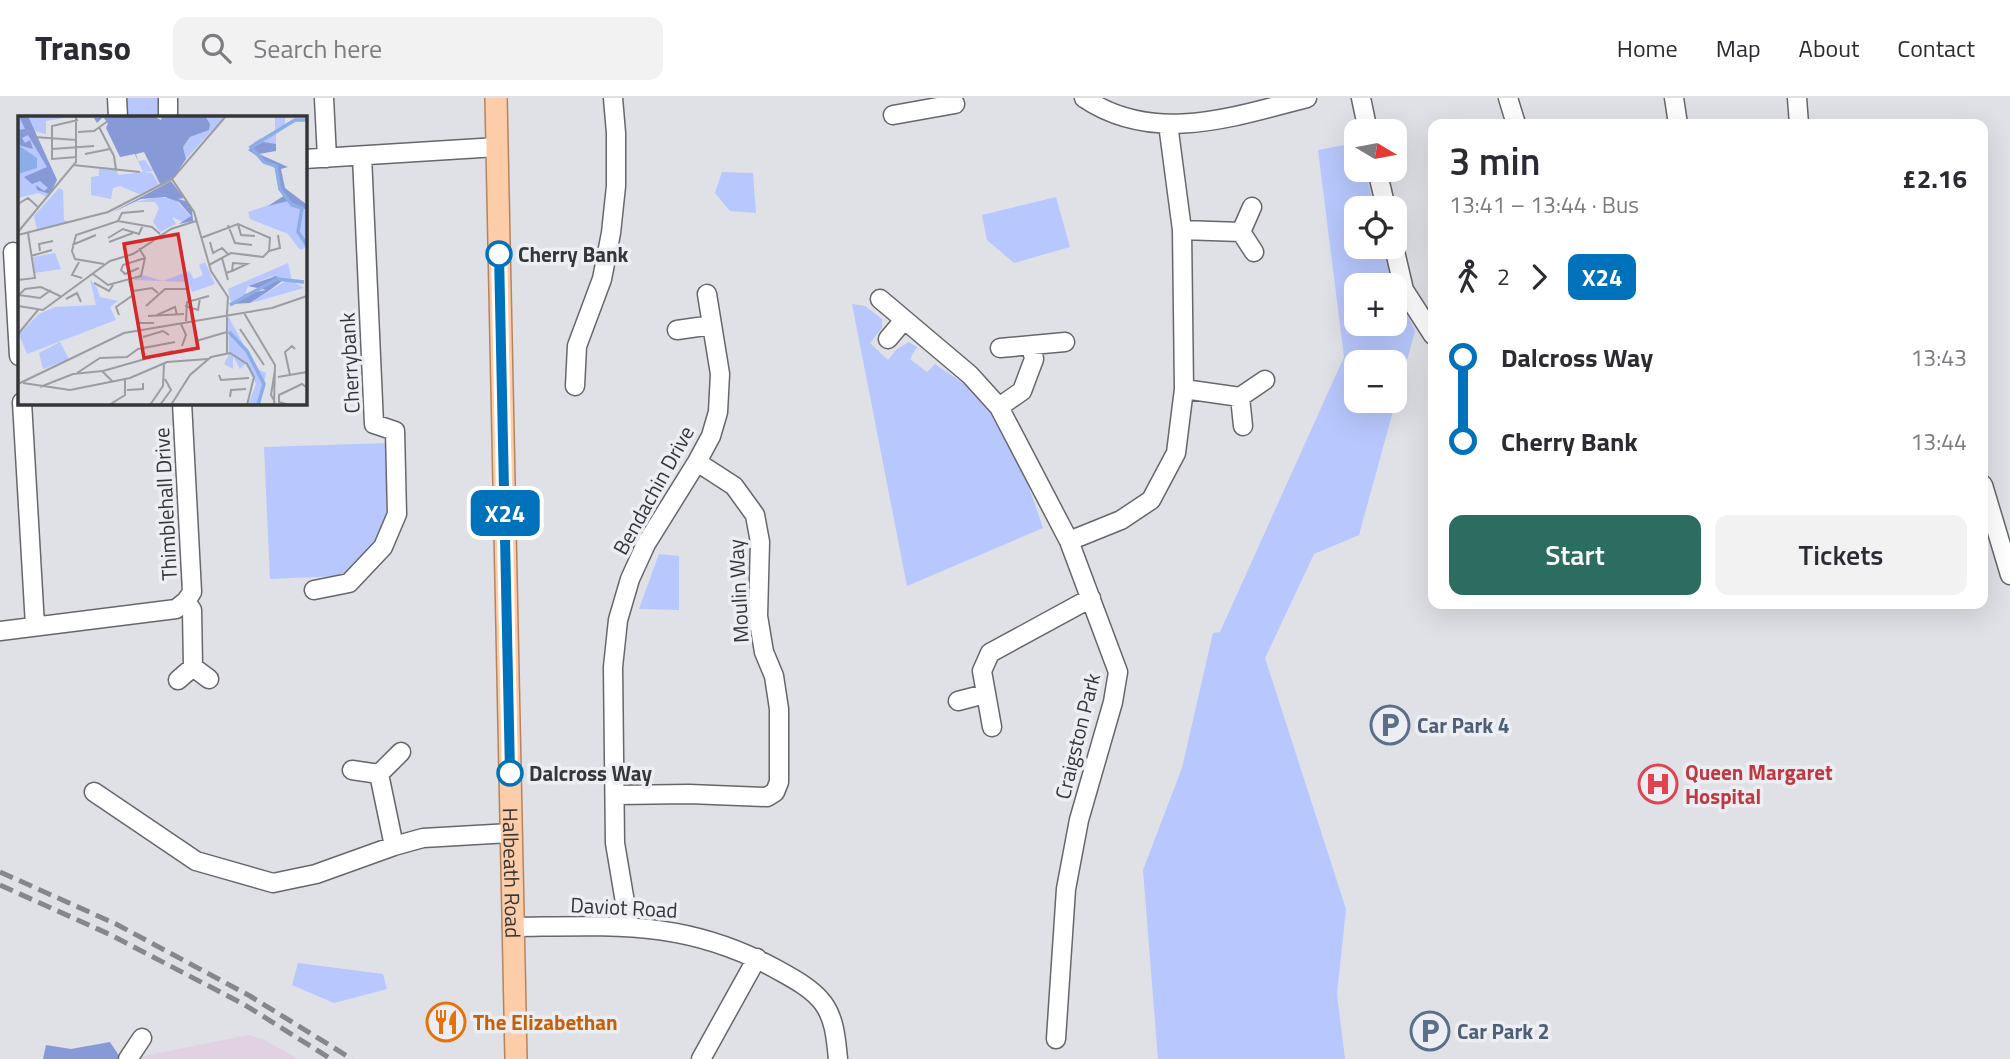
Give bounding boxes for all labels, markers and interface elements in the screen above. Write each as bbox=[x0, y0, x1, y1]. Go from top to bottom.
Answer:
search box bbox=[173, 17, 663, 80]
text: Transo bbox=[35, 23, 131, 73]
icon: search bbox=[197, 29, 235, 67]
text: Search here bbox=[253, 29, 382, 68]
text: Home bbox=[1617, 30, 1678, 66]
text: Map bbox=[1716, 30, 1761, 66]
text: About bbox=[1799, 30, 1859, 66]
text: Contact bbox=[1897, 30, 1975, 66]
inset map bbox=[18, 116, 306, 404]
north arrow bbox=[1344, 119, 1407, 182]
map controls bbox=[1344, 119, 1407, 413]
text: 3 min bbox=[1449, 132, 1540, 190]
text: £2.16 bbox=[1902, 159, 1967, 198]
text: 13:41 – 13:44 · Bus bbox=[1449, 187, 1639, 222]
button: locate bbox=[1344, 196, 1407, 259]
place label: Cherry Bank bbox=[518, 238, 629, 270]
marker: Cherry Bank bbox=[486, 241, 512, 267]
icon: walk bbox=[1449, 258, 1487, 296]
icon: forward bbox=[1520, 258, 1558, 296]
text: 2 bbox=[1497, 259, 1510, 294]
text: X24 bbox=[1582, 259, 1622, 295]
button: + bbox=[1344, 273, 1407, 336]
street label: Cherrybank bbox=[330, 312, 368, 414]
text: Dalcross Way bbox=[1501, 338, 1653, 377]
text: 13:43 bbox=[1910, 340, 1967, 375]
button: − bbox=[1344, 350, 1407, 413]
street label: Bendachin Drive bbox=[604, 420, 702, 560]
text: Cherry Bank bbox=[1501, 422, 1638, 461]
text: 13:44 bbox=[1910, 424, 1967, 459]
street label: Thimblehall Drive bbox=[145, 427, 185, 581]
line badge: X24 bbox=[465, 490, 545, 536]
text: X24 bbox=[485, 495, 525, 531]
button: Start bbox=[1449, 515, 1701, 595]
button: Tickets bbox=[1715, 515, 1967, 595]
street label: Moulin Way bbox=[719, 538, 757, 644]
street label: Craigston Park bbox=[1046, 670, 1108, 802]
parking icon: Car Park 4 bbox=[1369, 704, 1411, 746]
place label: Car Park 4 bbox=[1417, 709, 1510, 741]
place label: Queen Margaret Hospital bbox=[1685, 756, 1833, 812]
place label: Dalcross Way bbox=[529, 757, 652, 789]
marker: Dalcross Way bbox=[497, 760, 523, 786]
hospital icon: Queen Margaret Hospital bbox=[1637, 763, 1679, 805]
street label: Halbeath Road bbox=[495, 807, 529, 938]
street label: Daviot Road bbox=[570, 888, 678, 926]
restaurant icon: The Elizabethan bbox=[425, 1001, 467, 1043]
place label: The Elizabethan bbox=[473, 1006, 618, 1038]
parking icon: Car Park 2 bbox=[1409, 1010, 1451, 1052]
place label: Car Park 2 bbox=[1457, 1015, 1550, 1047]

